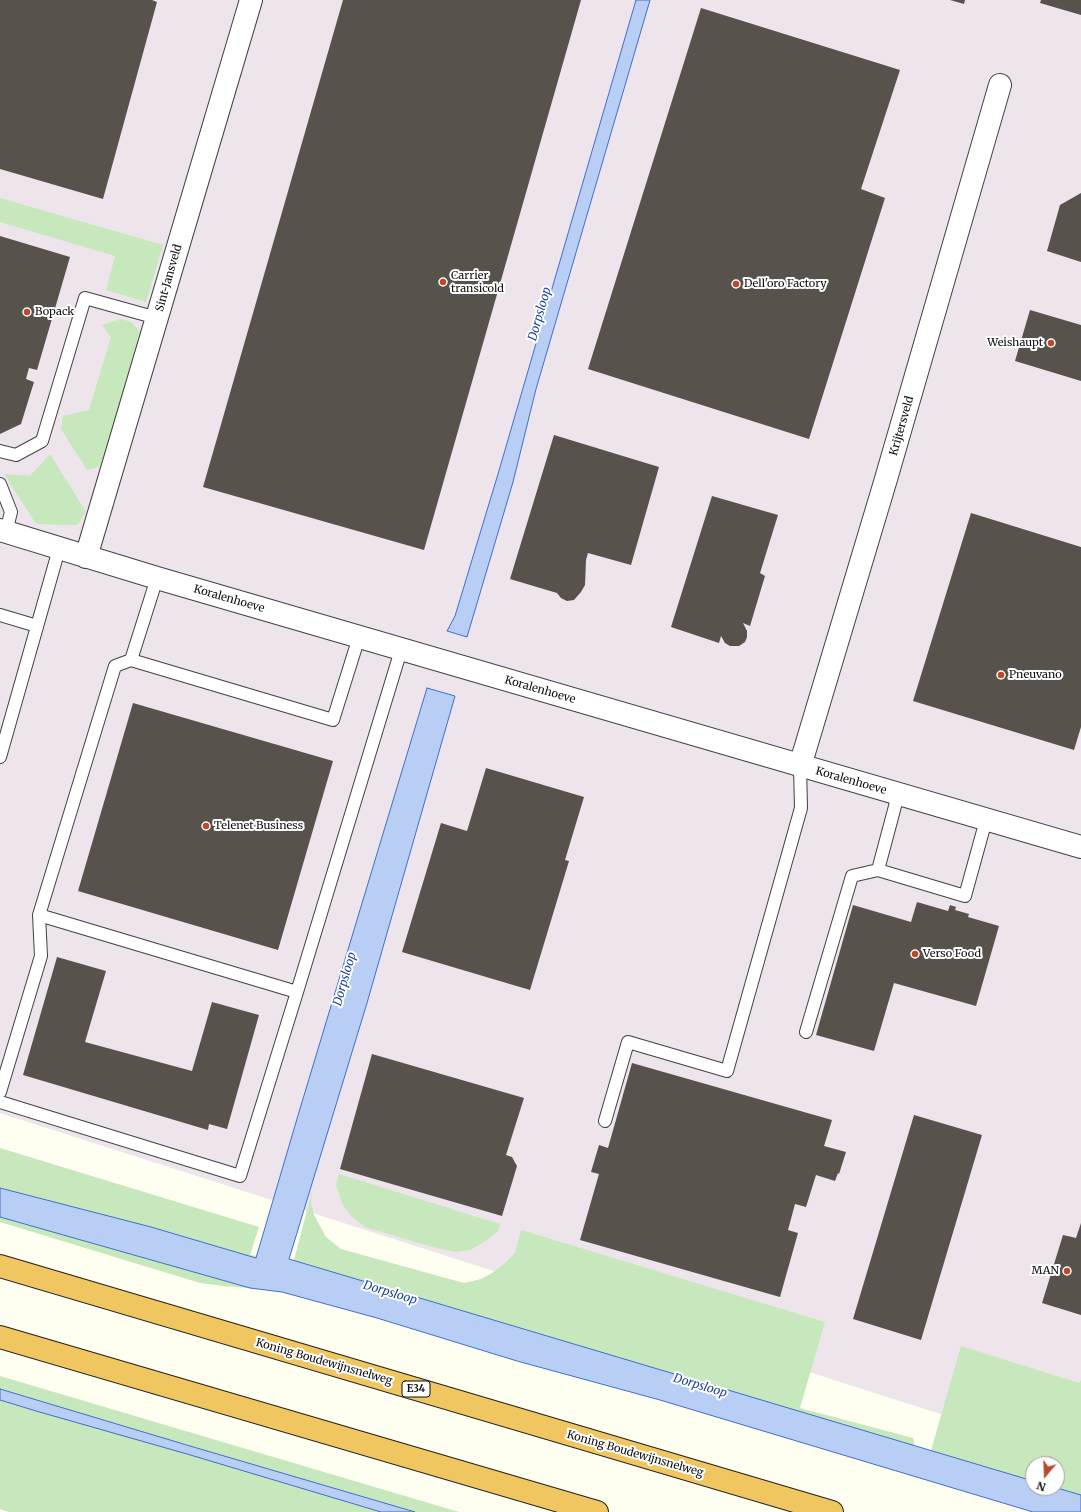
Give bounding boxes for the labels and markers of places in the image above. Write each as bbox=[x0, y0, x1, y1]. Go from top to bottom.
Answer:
place label: Carrier transicold bbox=[451, 269, 504, 295]
marker: Carrier transicold bbox=[438, 277, 448, 287]
place label: Dell'oro Factory bbox=[744, 277, 827, 291]
marker: Dell'oro Factory bbox=[731, 279, 741, 289]
place label: Bopack bbox=[35, 305, 74, 319]
marker: Bopack bbox=[22, 307, 32, 317]
place label: Weishaupt bbox=[987, 336, 1043, 350]
marker: Weishaupt bbox=[1046, 338, 1056, 348]
place label: Pneuvano bbox=[1009, 668, 1062, 682]
marker: Pneuvano bbox=[996, 670, 1006, 680]
place label: Telenet Business bbox=[214, 819, 303, 833]
marker: Telenet Business bbox=[201, 821, 211, 831]
place label: Verso Food bbox=[923, 947, 981, 961]
marker: Verso Food bbox=[910, 949, 920, 959]
place label: MAN bbox=[1031, 1264, 1059, 1278]
marker: MAN bbox=[1062, 1266, 1072, 1276]

